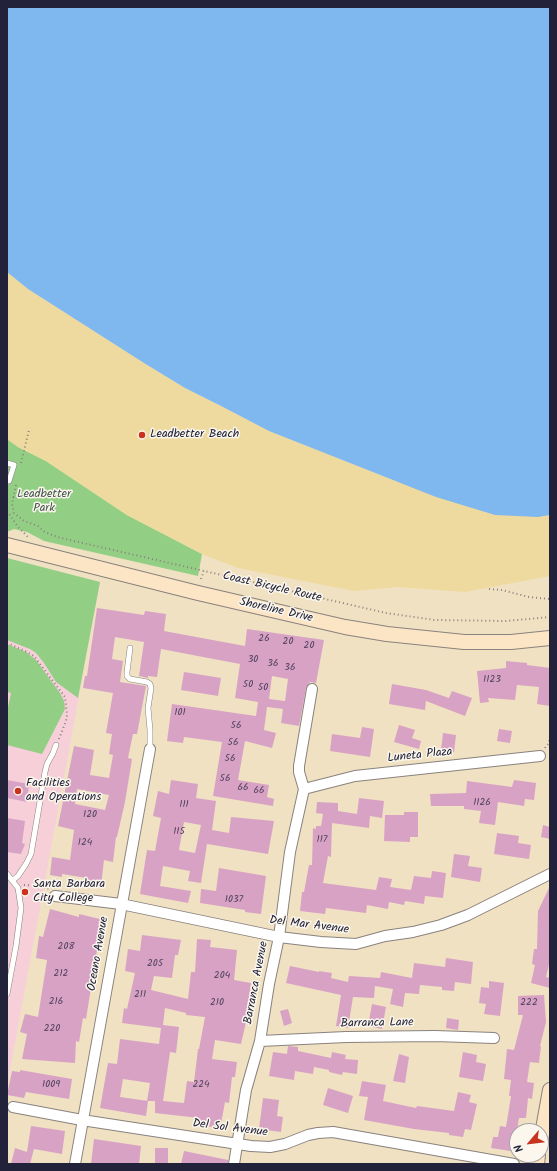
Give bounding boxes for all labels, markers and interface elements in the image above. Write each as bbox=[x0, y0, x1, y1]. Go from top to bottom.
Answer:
place label: Leadbetter Beach bbox=[150, 428, 239, 442]
marker: Leadbetter Beach bbox=[137, 430, 147, 440]
park label: Leadbetter Park bbox=[17, 488, 71, 516]
street label: Coast Bicycle Route bbox=[221, 570, 323, 606]
street label: Shoreline Drive bbox=[238, 596, 314, 626]
house number: 26 bbox=[258, 633, 270, 645]
house number: 20 bbox=[283, 636, 293, 648]
house number: 20 bbox=[304, 640, 314, 652]
house number: 30 bbox=[248, 654, 258, 666]
house number: 36 bbox=[267, 658, 279, 670]
house number: 36 bbox=[284, 662, 296, 674]
house number: 1123 bbox=[483, 674, 501, 686]
house number: 50 bbox=[243, 679, 253, 691]
house number: 50 bbox=[258, 682, 268, 694]
house number: 101 bbox=[174, 707, 186, 719]
house number: 56 bbox=[231, 720, 241, 732]
house number: 56 bbox=[228, 737, 238, 749]
street label: Luneta Plaza bbox=[387, 745, 453, 767]
house number: 56 bbox=[225, 753, 235, 765]
house number: 56 bbox=[220, 773, 230, 785]
place label: Facilities and Operations bbox=[26, 777, 101, 805]
house number: 66 bbox=[237, 782, 249, 794]
house number: 66 bbox=[253, 785, 265, 797]
marker: Facilities and Operations bbox=[13, 786, 23, 796]
house number: 1126 bbox=[473, 797, 491, 809]
house number: 111 bbox=[179, 799, 189, 811]
house number: 120 bbox=[83, 809, 97, 821]
house number: 115 bbox=[173, 826, 185, 838]
house number: 117 bbox=[317, 834, 327, 846]
house number: 124 bbox=[78, 837, 92, 849]
place label: Santa Barbara City College bbox=[33, 878, 105, 906]
marker: Santa Barbara City College bbox=[20, 887, 30, 897]
house number: 1037 bbox=[225, 894, 243, 906]
street label: Del Mar Avenue bbox=[268, 914, 350, 938]
street label: Oceano Avenue bbox=[85, 915, 113, 993]
street label: Barranca Avenue bbox=[242, 940, 272, 1026]
house number: 208 bbox=[58, 941, 74, 953]
house number: 205 bbox=[147, 958, 163, 970]
house number: 212 bbox=[54, 968, 68, 980]
house number: 204 bbox=[214, 970, 230, 982]
house number: 211 bbox=[134, 989, 146, 1001]
house number: 216 bbox=[49, 996, 63, 1008]
house number: 210 bbox=[210, 997, 224, 1009]
house number: 222 bbox=[520, 997, 538, 1009]
street label: Barranca Lane bbox=[340, 1016, 414, 1032]
house number: 220 bbox=[44, 1023, 60, 1035]
house number: 1009 bbox=[42, 1079, 60, 1091]
house number: 224 bbox=[192, 1079, 210, 1091]
street label: Del Sol Avenue bbox=[192, 1117, 268, 1141]
north arrow bbox=[509, 1123, 549, 1163]
text: N bbox=[510, 1141, 529, 1155]

